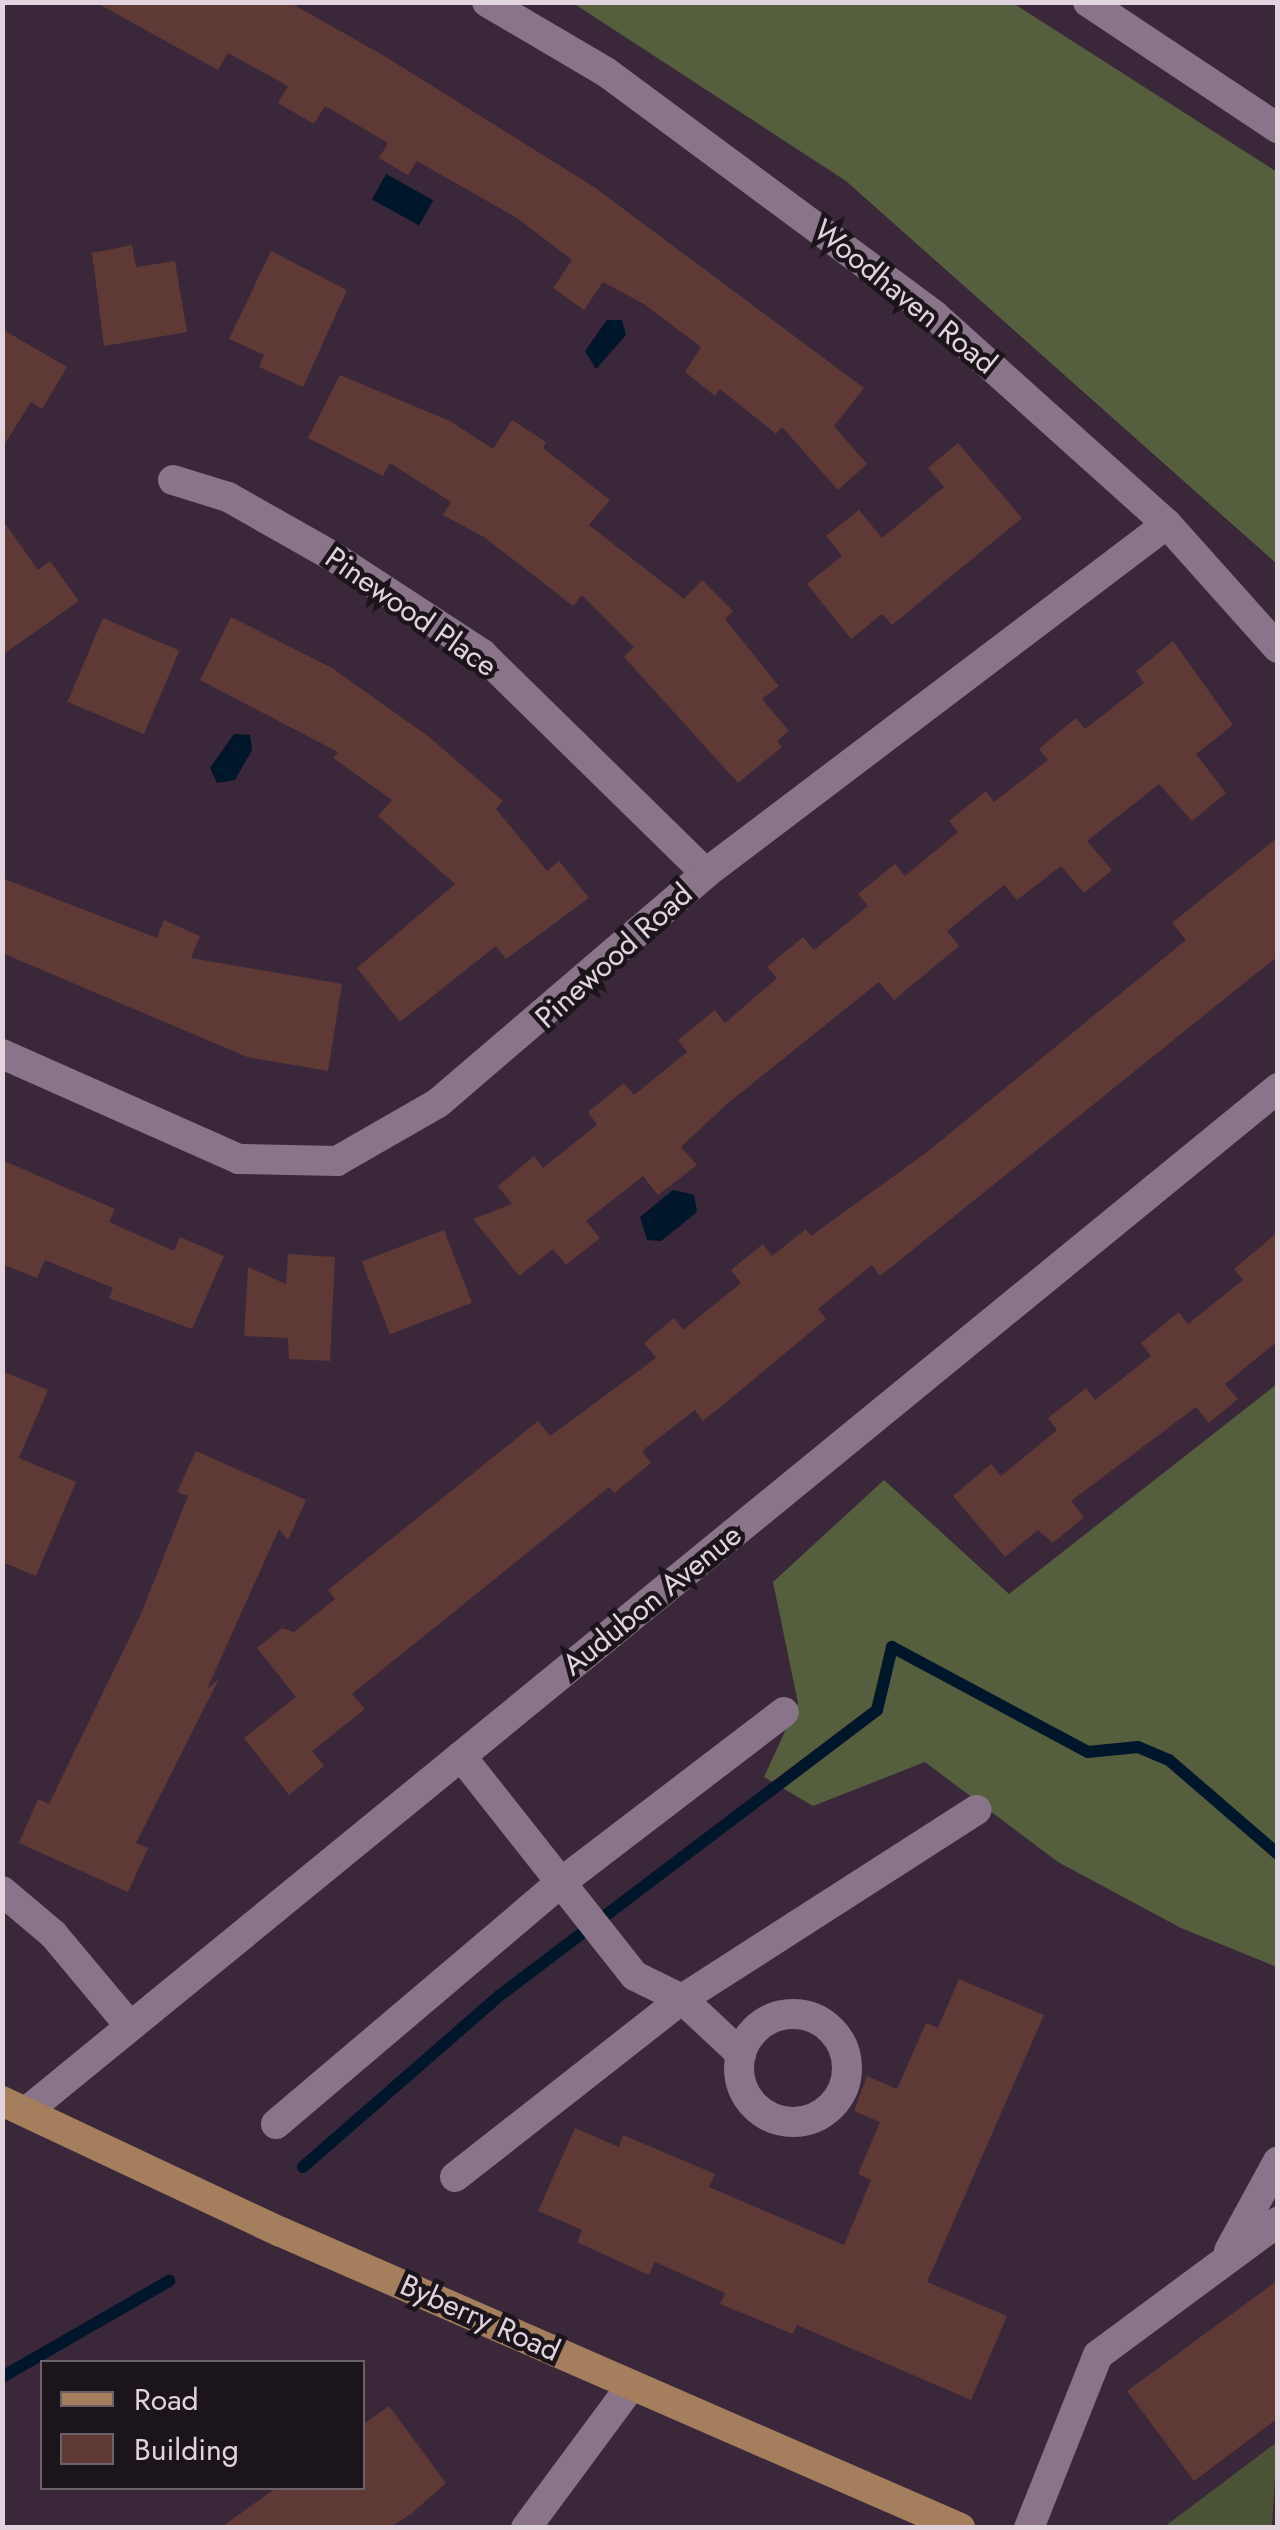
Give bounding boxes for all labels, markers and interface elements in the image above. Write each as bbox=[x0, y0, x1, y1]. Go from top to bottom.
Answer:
street label: Woodhaven Road bbox=[806, 212, 1004, 382]
street label: Pinewood Place bbox=[318, 540, 504, 684]
street label: Pinewood Road bbox=[528, 876, 700, 1036]
street label: Audubon Avenue bbox=[555, 1517, 749, 1683]
street label: Byberry Road bbox=[395, 2267, 565, 2369]
legend bbox=[40, 2360, 365, 2490]
text: Road bbox=[134, 2378, 199, 2421]
text: Building bbox=[134, 2428, 239, 2471]

